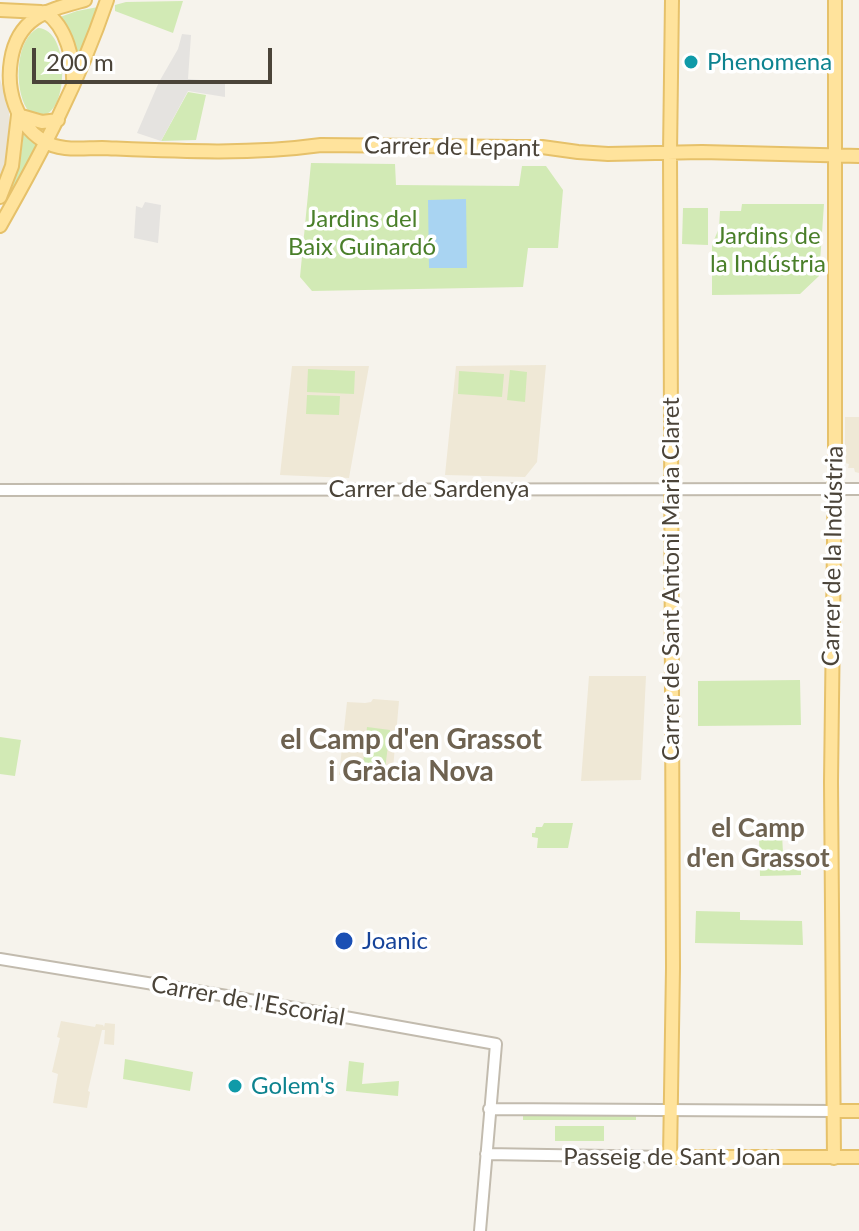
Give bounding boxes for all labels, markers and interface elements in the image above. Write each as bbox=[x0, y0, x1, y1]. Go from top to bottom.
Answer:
scale bar bbox=[36, 32, 276, 82]
text: 200 m bbox=[46, 47, 114, 76]
place label: Phenomena bbox=[707, 48, 832, 76]
marker: Phenomena bbox=[682, 53, 700, 71]
street label: Carrer de Lepant bbox=[364, 131, 540, 163]
park label: Jardins del Baix Guinardó bbox=[288, 205, 436, 261]
park label: Jardins de la Indústria bbox=[710, 222, 826, 278]
street label: Carrer de Sant Antoni Maria Claret bbox=[657, 397, 685, 761]
street label: Carrer de la Indústria bbox=[817, 445, 849, 667]
street label: Carrer de Sardenya bbox=[328, 475, 530, 503]
district label: el Camp d'en Grassot i Gràcia Nova bbox=[280, 723, 542, 789]
district label: el Camp d'en Grassot bbox=[686, 813, 830, 874]
place label: Joanic bbox=[362, 927, 428, 955]
marker: Joanic bbox=[333, 930, 355, 952]
street label: Carrer de l'Escorial bbox=[149, 970, 347, 1032]
place label: Golem's bbox=[251, 1072, 335, 1100]
marker: Golem's bbox=[226, 1077, 244, 1095]
street label: Passeig de Sant Joan bbox=[563, 1143, 781, 1171]

